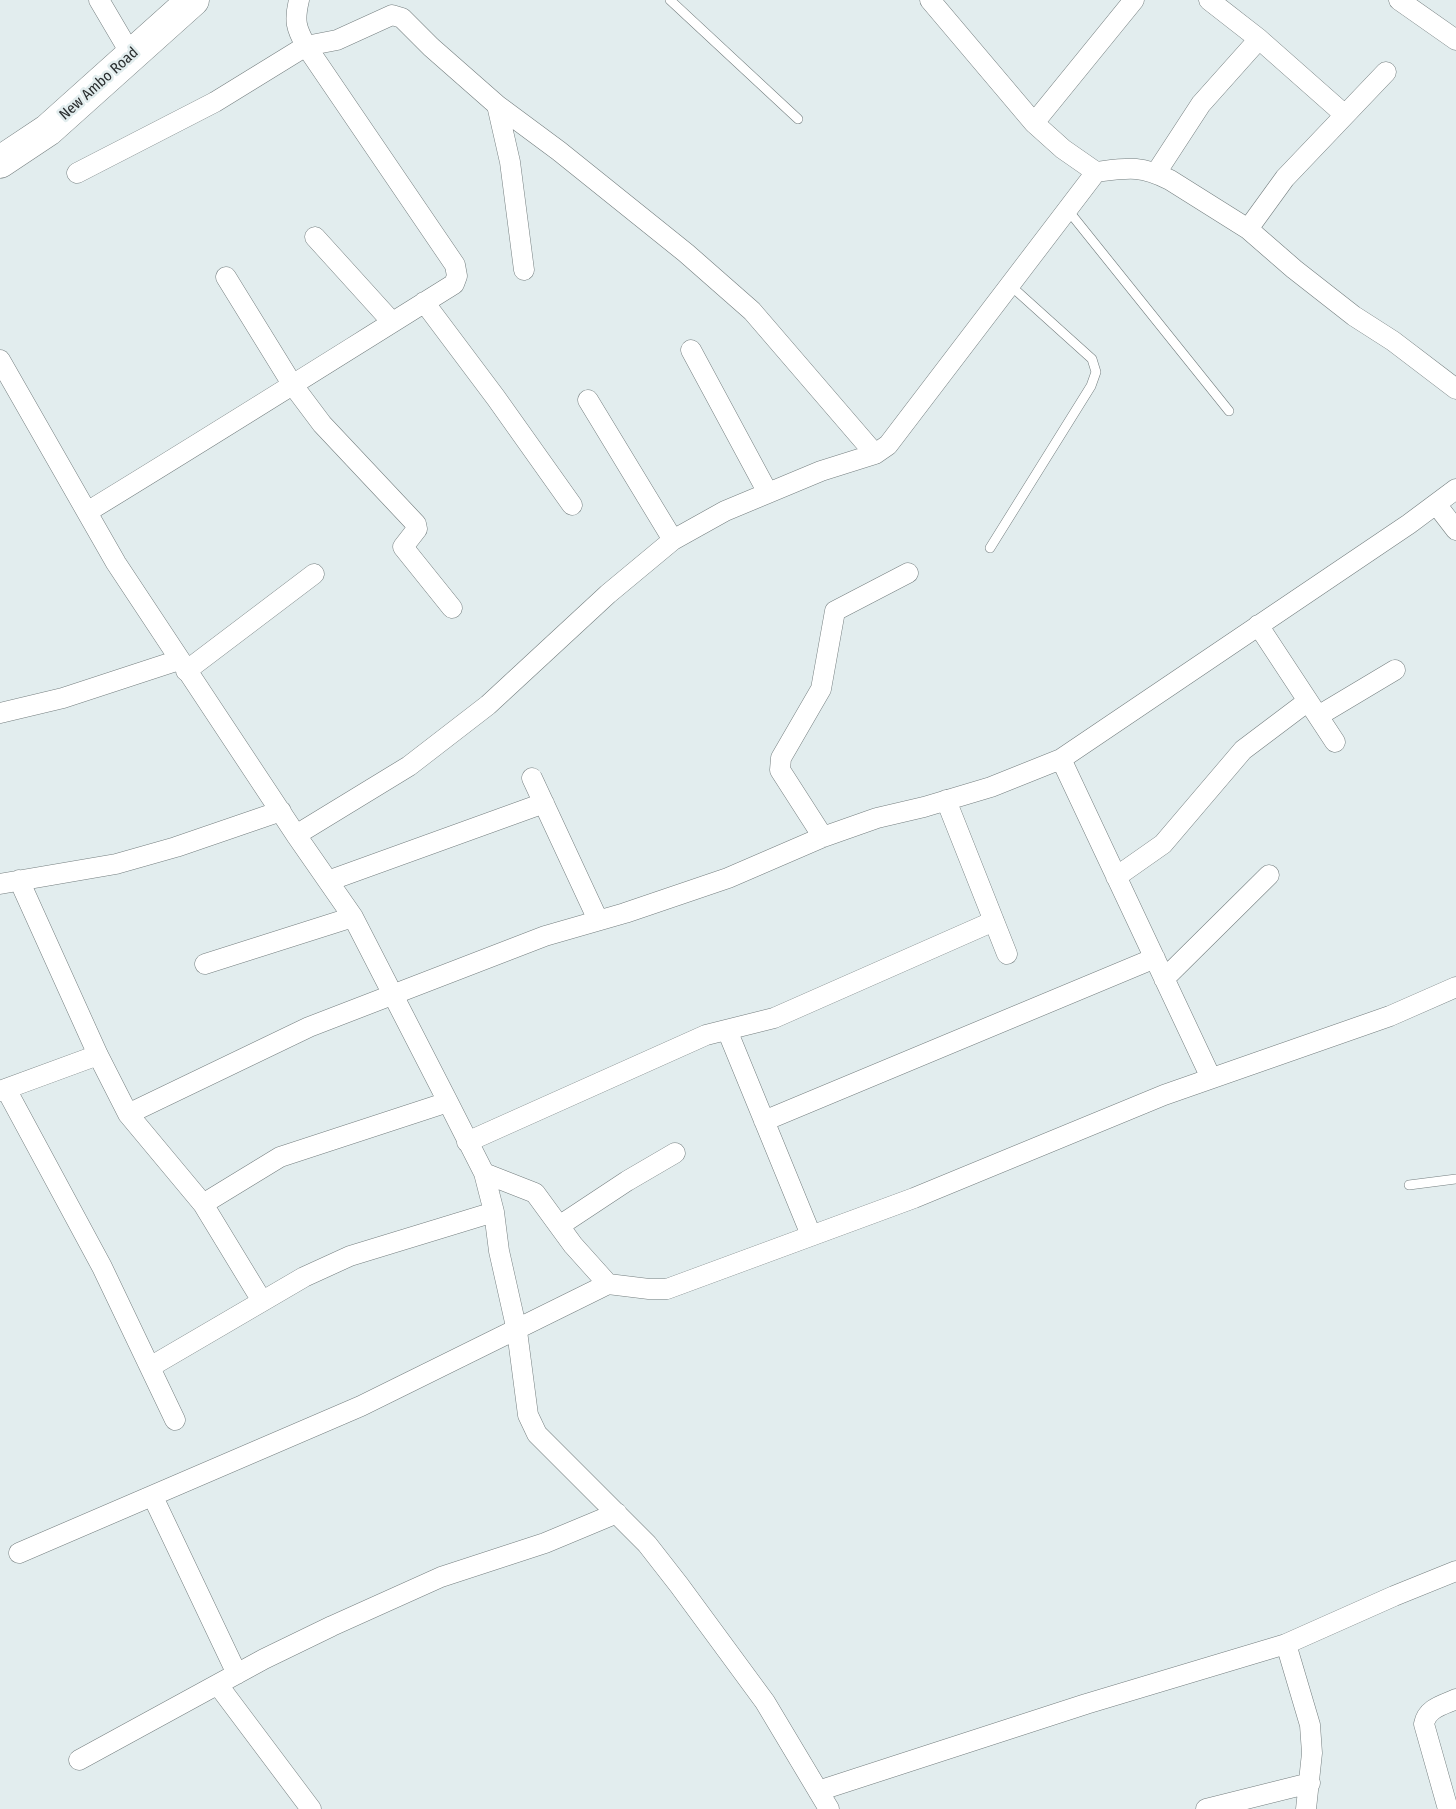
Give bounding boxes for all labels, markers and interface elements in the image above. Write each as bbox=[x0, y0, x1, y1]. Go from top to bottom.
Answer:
street label: New Ambo Road bbox=[56, 44, 142, 124]

